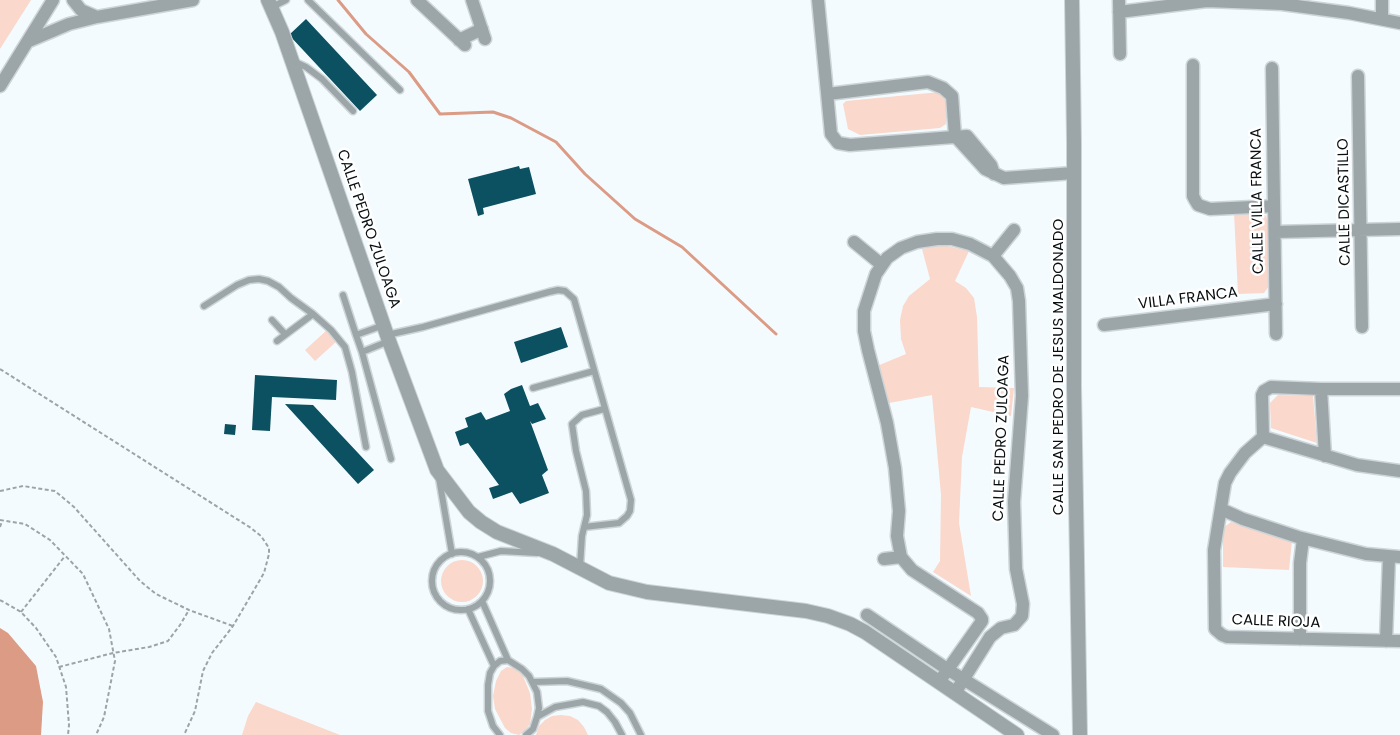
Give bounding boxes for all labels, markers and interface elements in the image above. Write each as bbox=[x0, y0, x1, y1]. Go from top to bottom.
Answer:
street label: CALLE VILLA FRANCA bbox=[1248, 128, 1268, 274]
street label: CALLE DICASTILLO bbox=[1335, 138, 1355, 266]
street label: CALLE PEDRO ZULOAGA bbox=[332, 147, 404, 311]
street label: CALLE SAN PEDRO DE JESUS MALDONADO bbox=[1050, 219, 1068, 515]
street label: VILLA FRANCA bbox=[1137, 284, 1239, 314]
street label: CALLE PEDRO ZULOAGA bbox=[990, 354, 1014, 522]
street label: CALLE RIOJA bbox=[1231, 611, 1321, 633]

